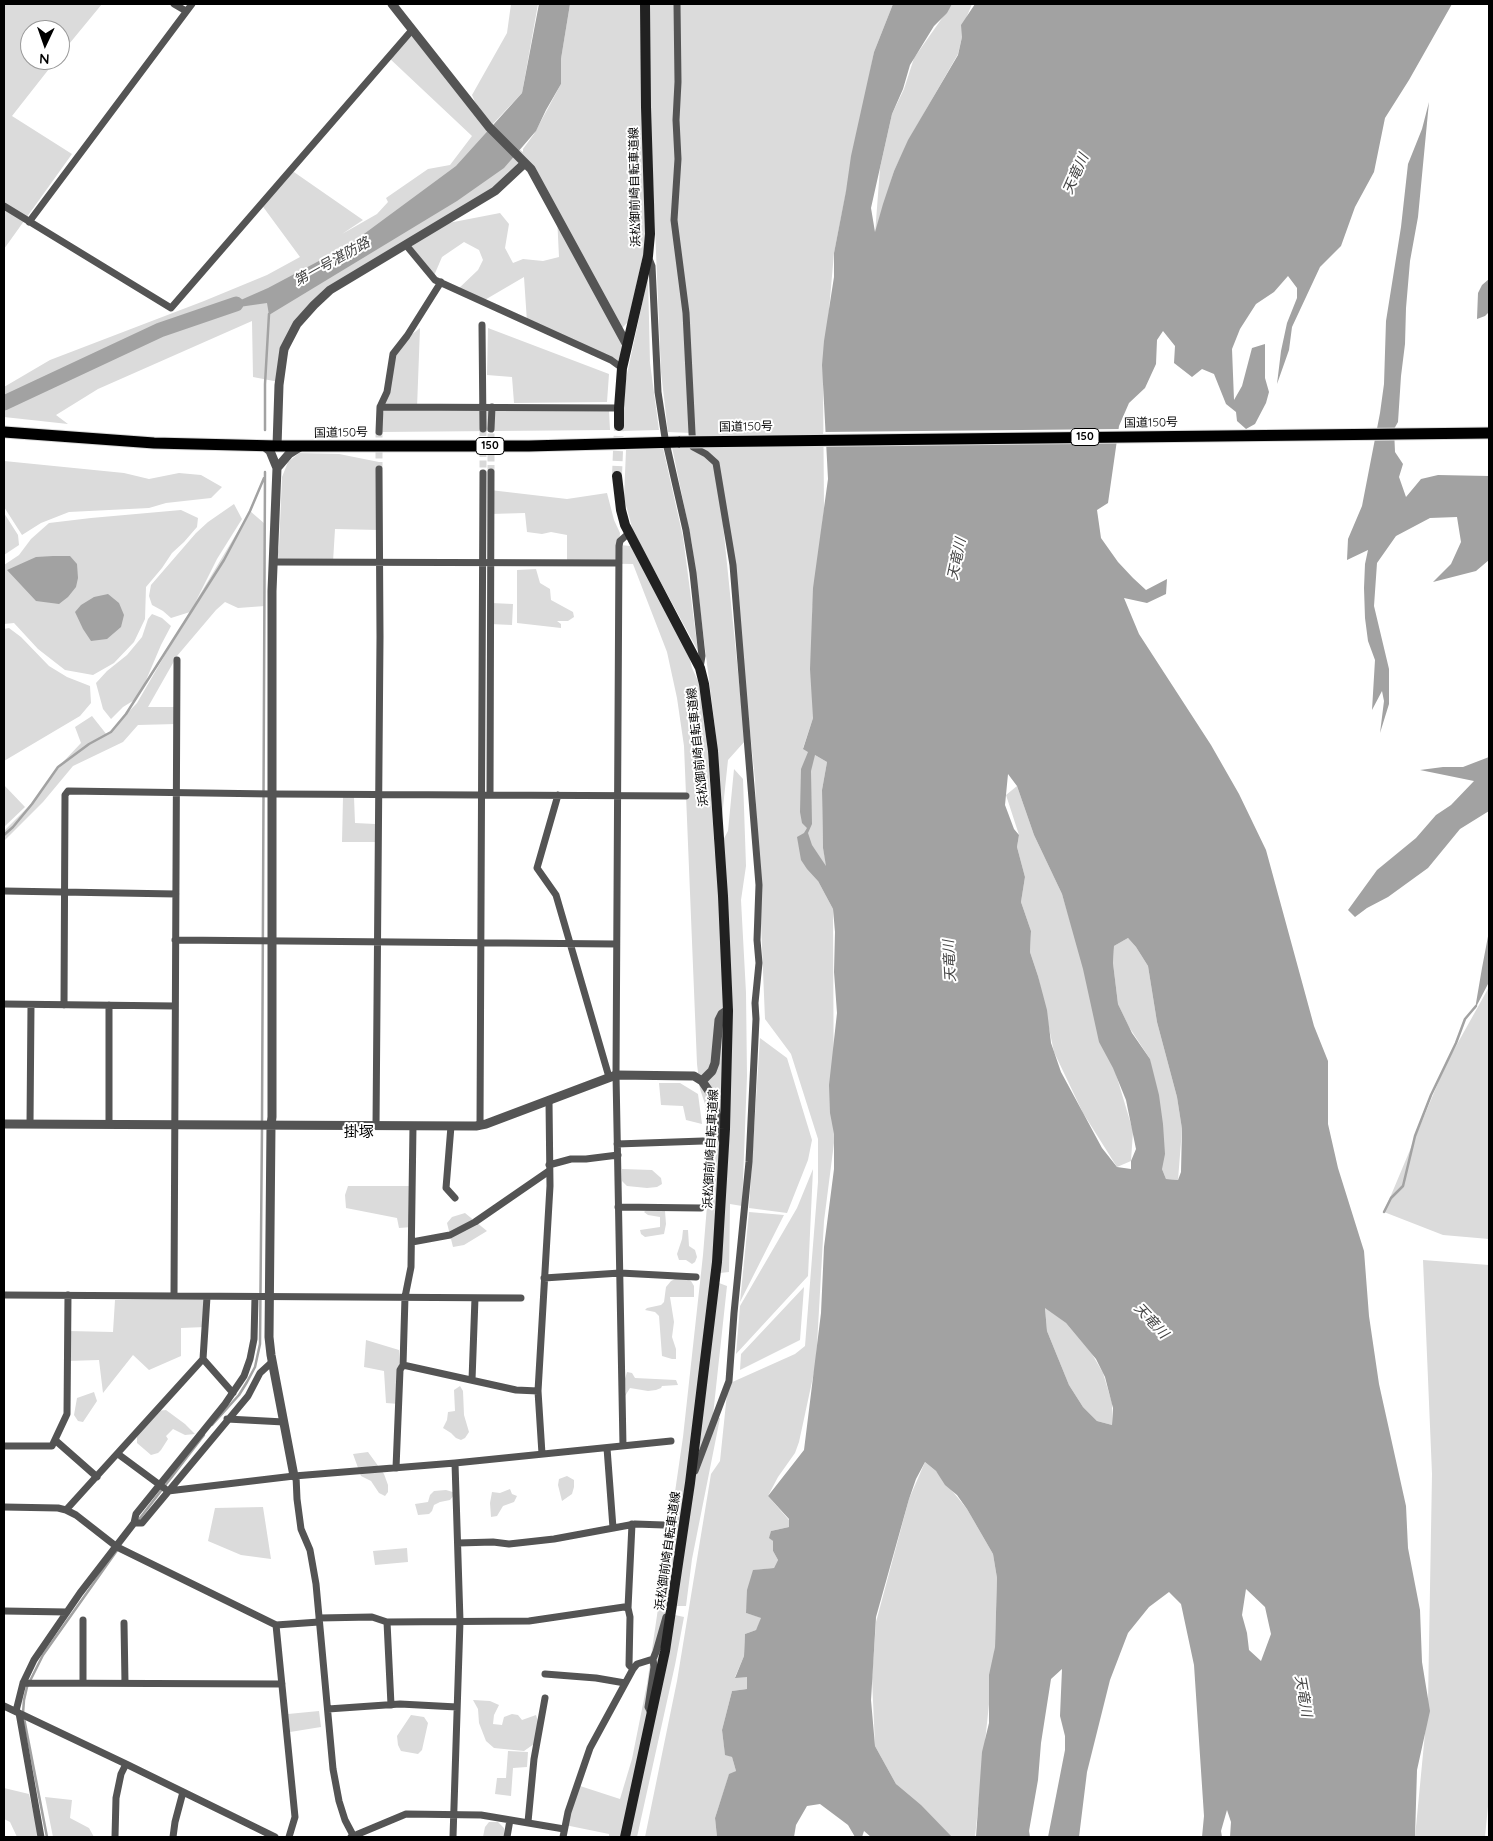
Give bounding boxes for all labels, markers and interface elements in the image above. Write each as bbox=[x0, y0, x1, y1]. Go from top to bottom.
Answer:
north arrow bbox=[20, 20, 70, 70]
text: N bbox=[39, 50, 50, 68]
street label: 浜松御前崎自転車道線 bbox=[627, 127, 643, 247]
water label: 天竜川 bbox=[1060, 151, 1092, 197]
water label: 第一号湛防路 bbox=[291, 234, 373, 290]
street label: 国道150号 bbox=[1124, 415, 1178, 431]
street label: 国道150号 bbox=[719, 419, 773, 435]
street label: 国道150号 bbox=[314, 425, 368, 441]
road number: 150 bbox=[1071, 428, 1099, 446]
road number: 150 bbox=[476, 438, 504, 454]
water label: 天竜川 bbox=[944, 537, 970, 581]
street label: 浜松御前崎自転車道線 bbox=[685, 687, 711, 807]
water label: 天竜川 bbox=[941, 940, 959, 982]
street label: 浜松御前崎自転車道線 bbox=[701, 1089, 721, 1209]
district label: 掛塚 bbox=[344, 1123, 374, 1141]
water label: 天竜川 bbox=[1131, 1300, 1171, 1342]
street label: 浜松御前崎自転車道線 bbox=[653, 1491, 683, 1611]
water label: 天竜川 bbox=[1291, 1674, 1315, 1718]

